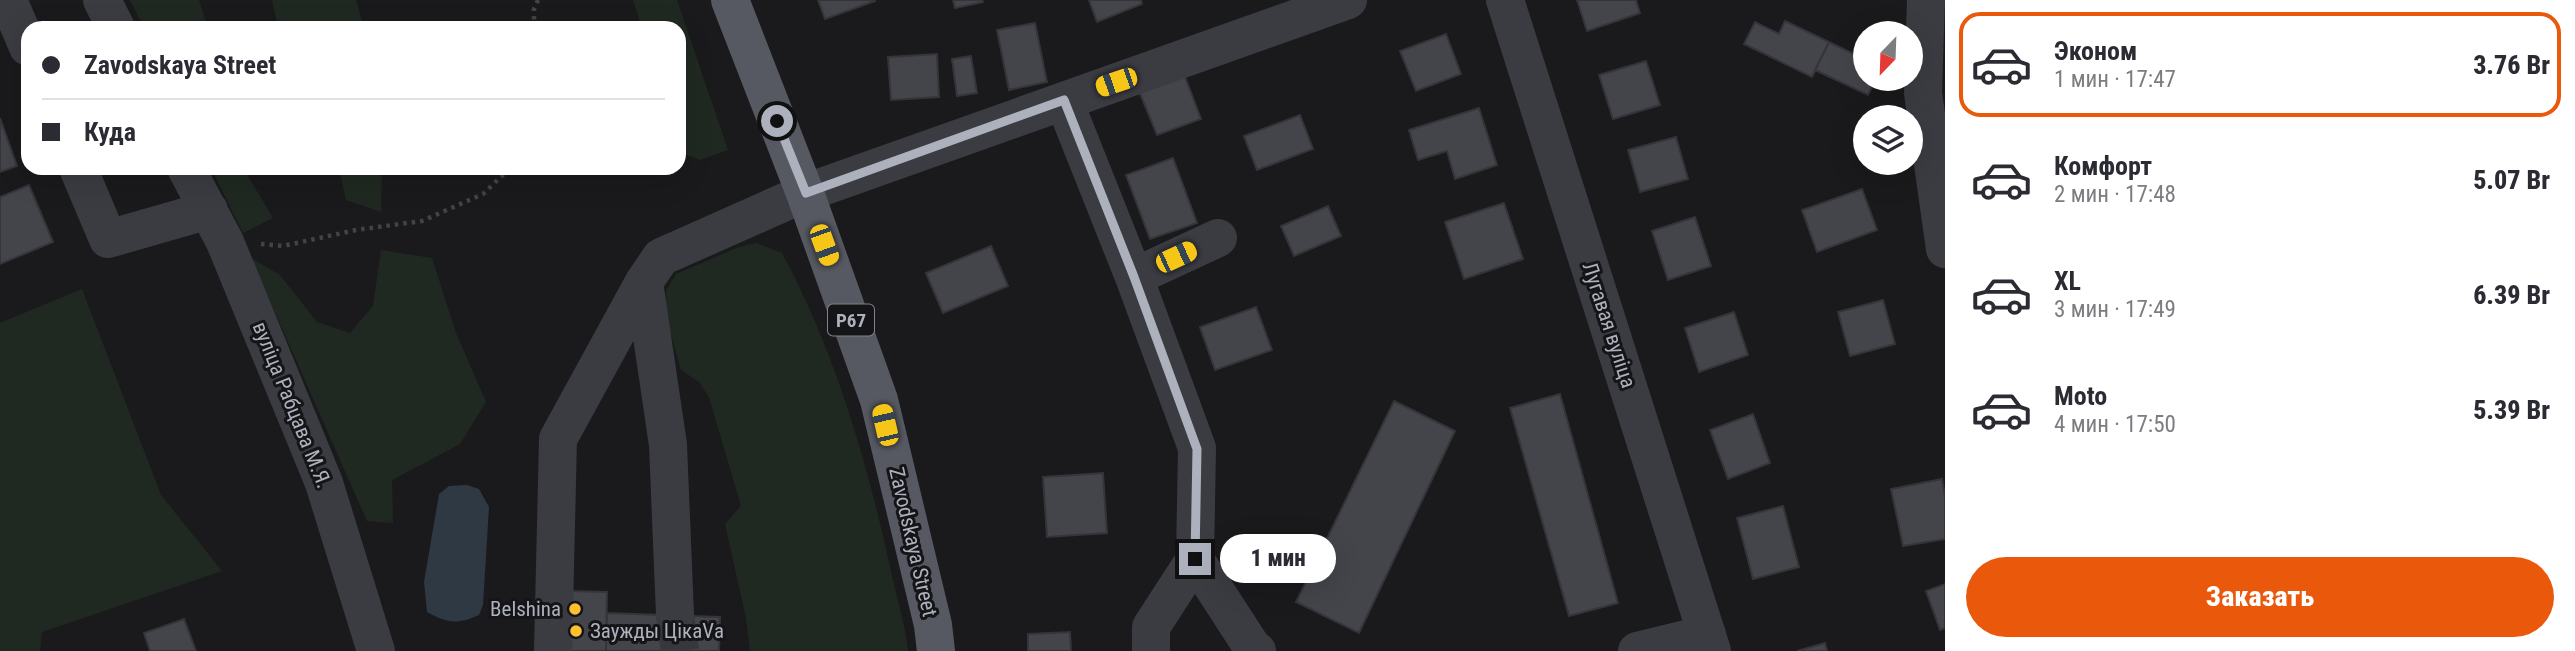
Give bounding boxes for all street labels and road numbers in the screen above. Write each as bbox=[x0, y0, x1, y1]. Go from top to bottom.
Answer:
street label: Лугавая вуліца bbox=[1577, 259, 1641, 391]
road number: Р67 bbox=[828, 304, 874, 336]
street label: вуліца Рабцава М.Я. bbox=[248, 318, 336, 492]
street label: Zavodskaya Street bbox=[884, 465, 942, 619]

